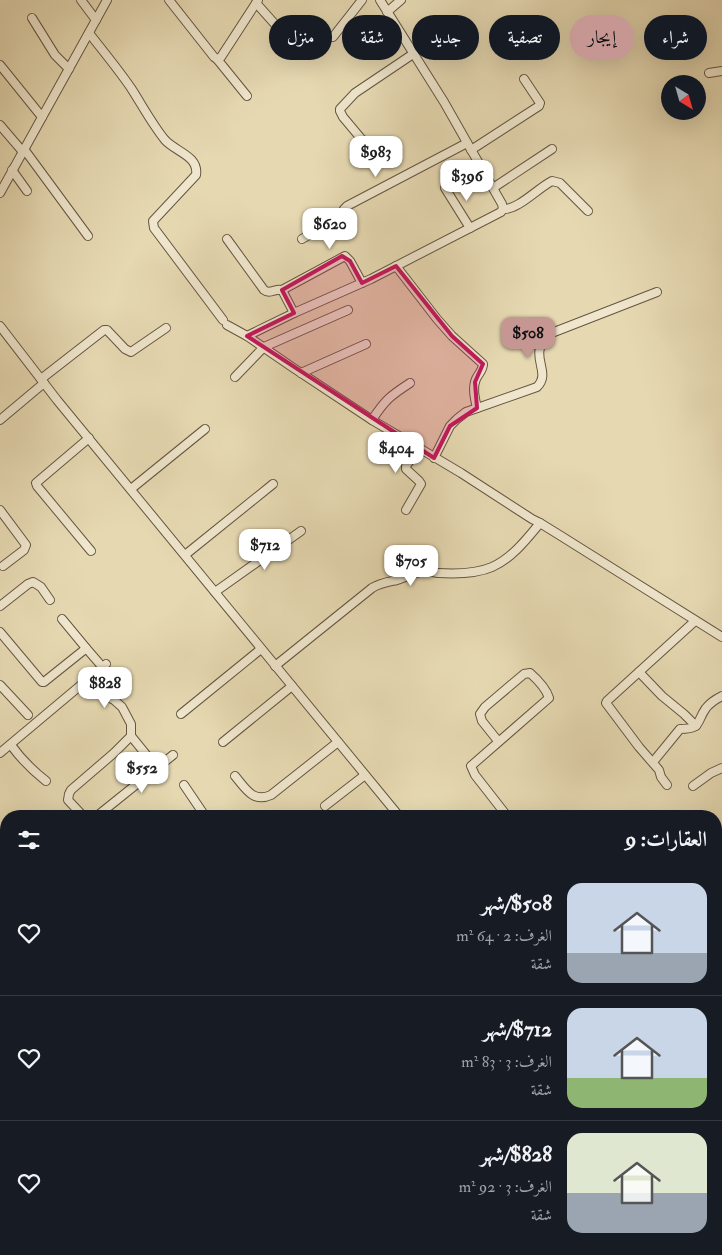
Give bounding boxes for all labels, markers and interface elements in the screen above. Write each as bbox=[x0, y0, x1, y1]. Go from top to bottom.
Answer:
chip: منزل bbox=[269, 15, 332, 60]
chip: شقة bbox=[342, 15, 402, 60]
chip: جديد bbox=[412, 15, 479, 60]
chip: تصفية bbox=[489, 15, 560, 60]
chip: إيجار bbox=[570, 15, 634, 60]
chip: شراء bbox=[644, 15, 707, 60]
north arrow bbox=[661, 75, 706, 120]
map controls bbox=[661, 75, 706, 120]
pin: $983 bbox=[346, 136, 406, 178]
text: $983 bbox=[361, 142, 391, 162]
pin: $396 bbox=[437, 160, 497, 202]
text: $396 bbox=[451, 166, 483, 186]
pin: $620 bbox=[300, 208, 360, 250]
text: $620 bbox=[313, 214, 347, 234]
pin: $508 bbox=[498, 316, 558, 359]
text: $508 bbox=[512, 323, 544, 343]
pin: $404 bbox=[366, 432, 426, 474]
text: $404 bbox=[379, 438, 413, 458]
pin: $712 bbox=[235, 528, 295, 571]
text: $712 bbox=[250, 535, 280, 555]
pin: $705 bbox=[381, 544, 441, 587]
text: $705 bbox=[395, 551, 427, 571]
pin: $828 bbox=[75, 666, 135, 709]
text: $828 bbox=[89, 673, 121, 693]
pin: $552 bbox=[112, 752, 172, 794]
text: $552 bbox=[126, 758, 158, 778]
icon: filters bbox=[15, 826, 43, 854]
text: العقارات: 9 bbox=[626, 826, 707, 853]
text: $508/شهر bbox=[481, 890, 552, 917]
icon: home bbox=[607, 903, 667, 963]
icon: heart bbox=[15, 919, 43, 947]
text: الغرف: 2 · 64 m² bbox=[456, 926, 552, 946]
text: شقة bbox=[531, 954, 552, 974]
text: $712/شهر bbox=[483, 1016, 552, 1043]
icon: home bbox=[607, 1028, 667, 1088]
icon: heart bbox=[15, 1044, 43, 1072]
text: الغرف: 3 · 83 m² bbox=[461, 1052, 552, 1072]
text: شقة bbox=[531, 1080, 552, 1100]
text: $828/شهر bbox=[480, 1141, 552, 1168]
icon: home bbox=[607, 1153, 667, 1213]
icon: heart bbox=[15, 1169, 43, 1197]
text: الغرف: 3 · 92 m² bbox=[459, 1177, 552, 1197]
text: شقة bbox=[531, 1205, 552, 1225]

